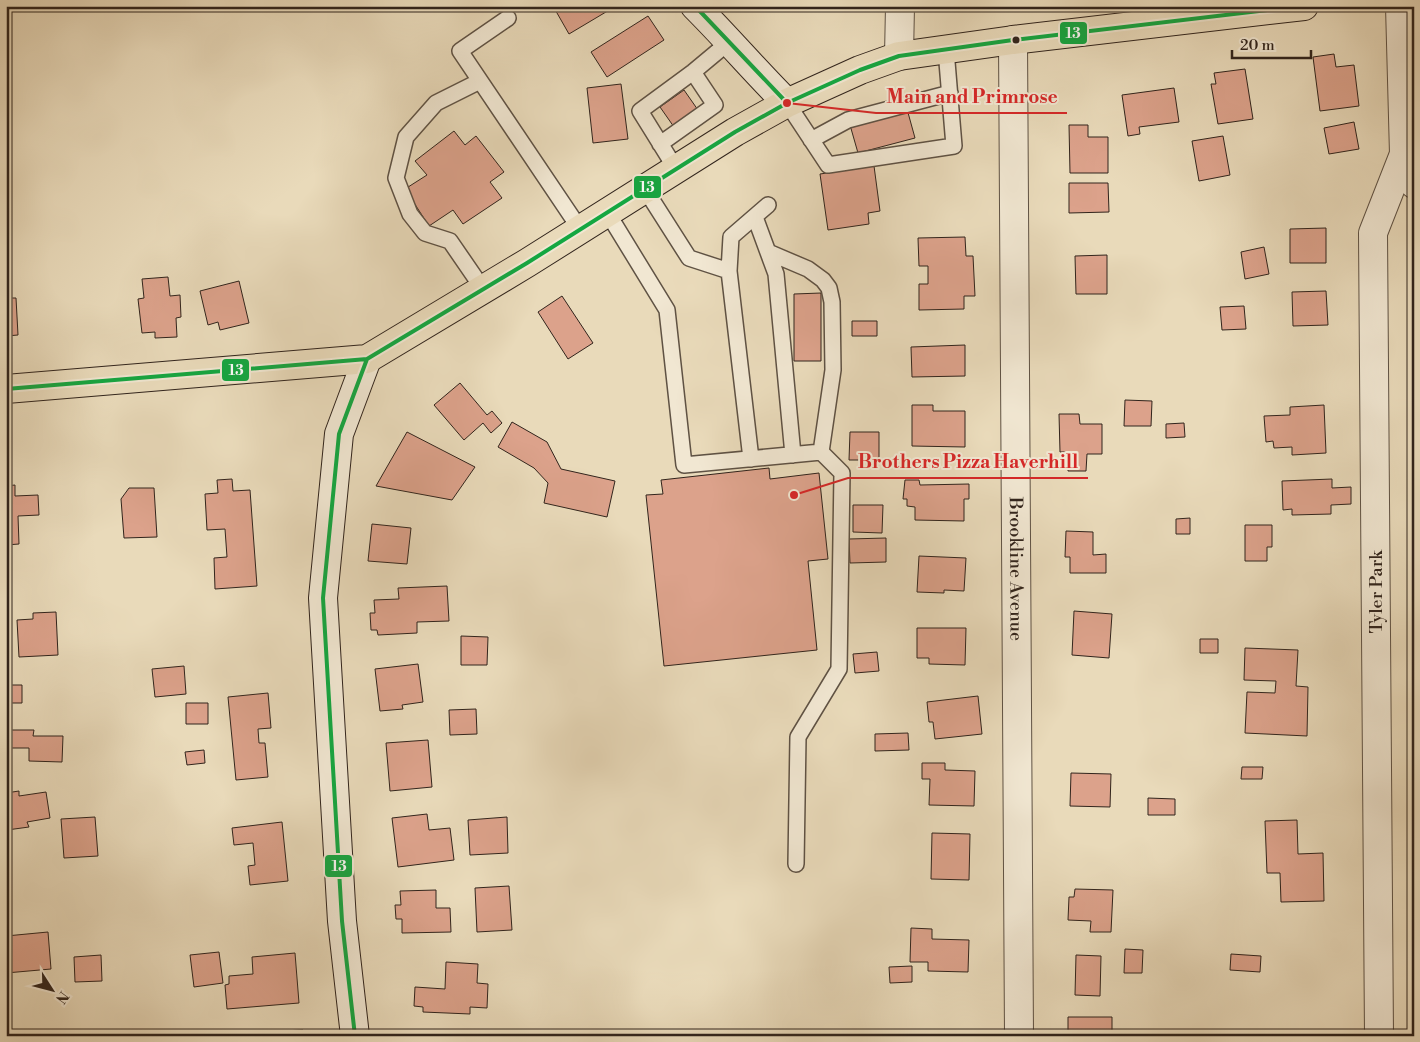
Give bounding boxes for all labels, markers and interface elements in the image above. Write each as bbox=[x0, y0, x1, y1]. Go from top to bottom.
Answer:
line badge: 13 bbox=[1059, 21, 1088, 45]
text: 13 bbox=[1065, 25, 1081, 43]
scale bar bbox=[1232, 28, 1311, 60]
unlabelled marker bbox=[1011, 35, 1021, 45]
text: 20 m bbox=[1240, 36, 1275, 55]
callout: Main and Primrose bbox=[876, 79, 1067, 113]
text: Main and Primrose bbox=[886, 85, 1058, 109]
line badge: 13 bbox=[633, 175, 662, 199]
text: 13 bbox=[639, 179, 655, 197]
line badge: 13 bbox=[221, 358, 250, 382]
text: 13 bbox=[228, 362, 244, 380]
callout: Brothers Pizza Haverhill bbox=[848, 444, 1088, 478]
text: Brothers Pizza Haverhill bbox=[858, 450, 1078, 474]
street label: Brookline Avenue bbox=[1004, 496, 1028, 641]
street label: Tyler Park bbox=[1365, 549, 1388, 634]
line badge: 13 bbox=[324, 854, 353, 878]
text: 13 bbox=[331, 858, 347, 876]
north arrow bbox=[28, 964, 78, 1014]
text: N bbox=[51, 987, 72, 1007]

